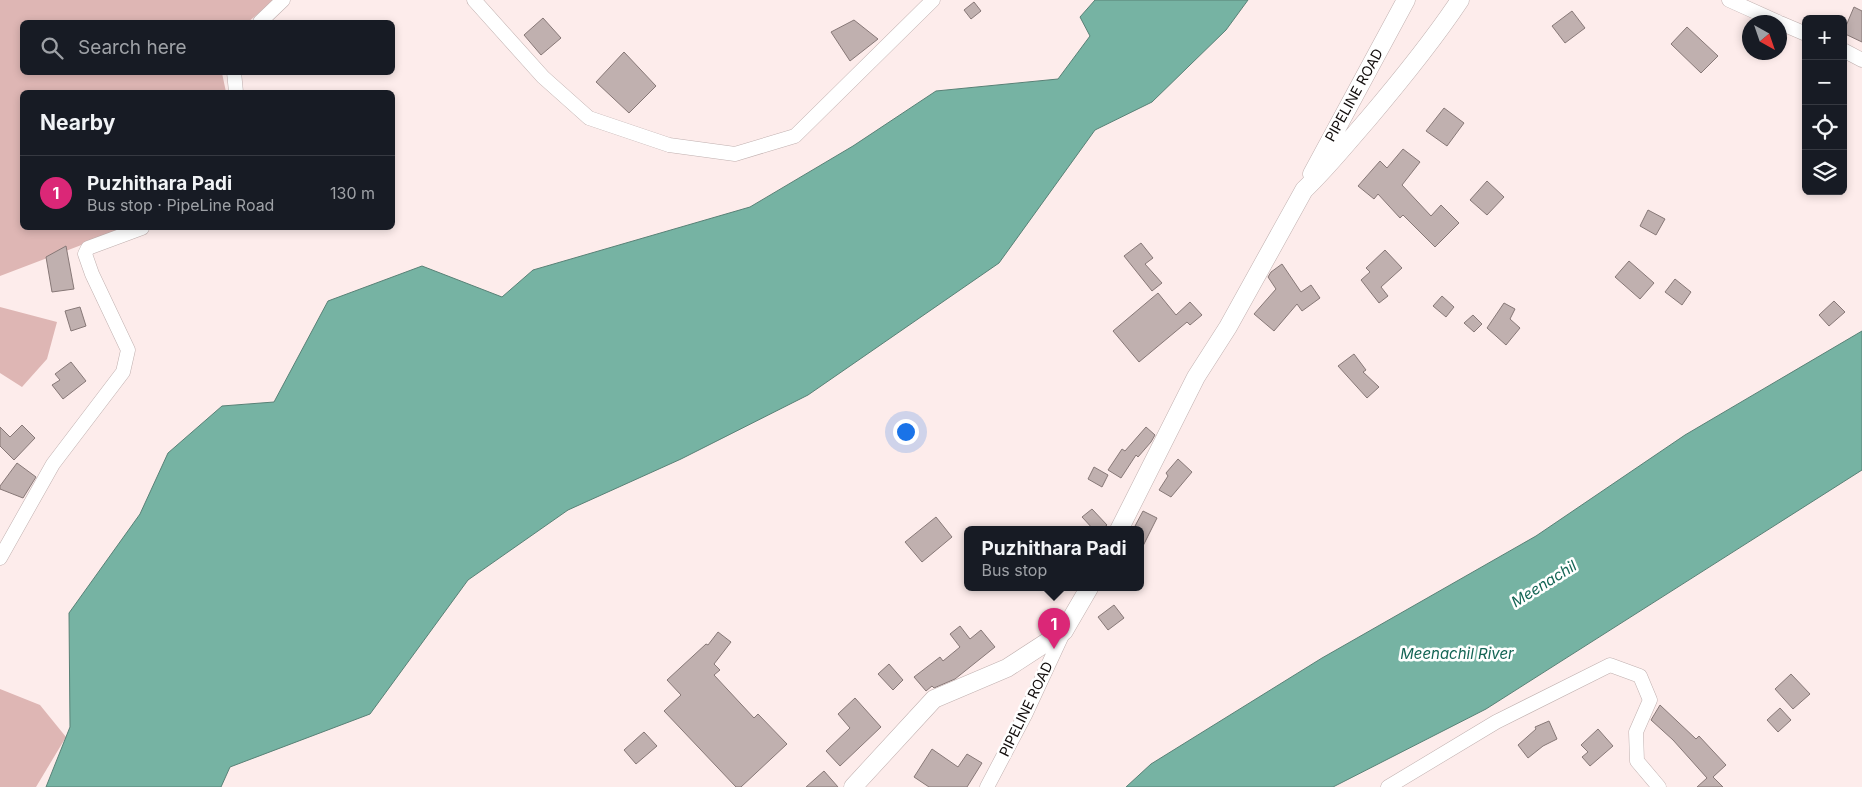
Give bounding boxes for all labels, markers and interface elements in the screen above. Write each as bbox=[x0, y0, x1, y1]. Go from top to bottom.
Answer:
north arrow bbox=[1742, 15, 1787, 60]
map controls bbox=[1802, 15, 1847, 195]
button: + bbox=[1802, 15, 1847, 60]
search box bbox=[20, 20, 395, 75]
icon: search bbox=[38, 34, 66, 62]
text: Search here bbox=[78, 36, 187, 59]
street label: PIPELINE ROAD bbox=[1321, 45, 1386, 144]
button: − bbox=[1802, 60, 1847, 105]
button: locate bbox=[1802, 105, 1847, 150]
text: Nearby bbox=[40, 110, 115, 135]
button: layers bbox=[1802, 150, 1847, 195]
text: Puzhithara Padi bbox=[87, 172, 232, 195]
text: 1 bbox=[53, 183, 59, 203]
text: 130 m bbox=[330, 183, 375, 203]
text: Bus stop · PipeLine Road bbox=[87, 195, 274, 215]
your location bbox=[893, 419, 919, 445]
popup bbox=[964, 526, 1144, 591]
text: Puzhithara Padi bbox=[981, 537, 1127, 560]
water label: Meenachil bbox=[1507, 556, 1580, 611]
text: Bus stop bbox=[981, 560, 1047, 580]
pin: 1 bbox=[1038, 608, 1070, 649]
water label: Meenachil River bbox=[1400, 644, 1514, 663]
street label: PIPELINE ROAD bbox=[995, 658, 1056, 759]

